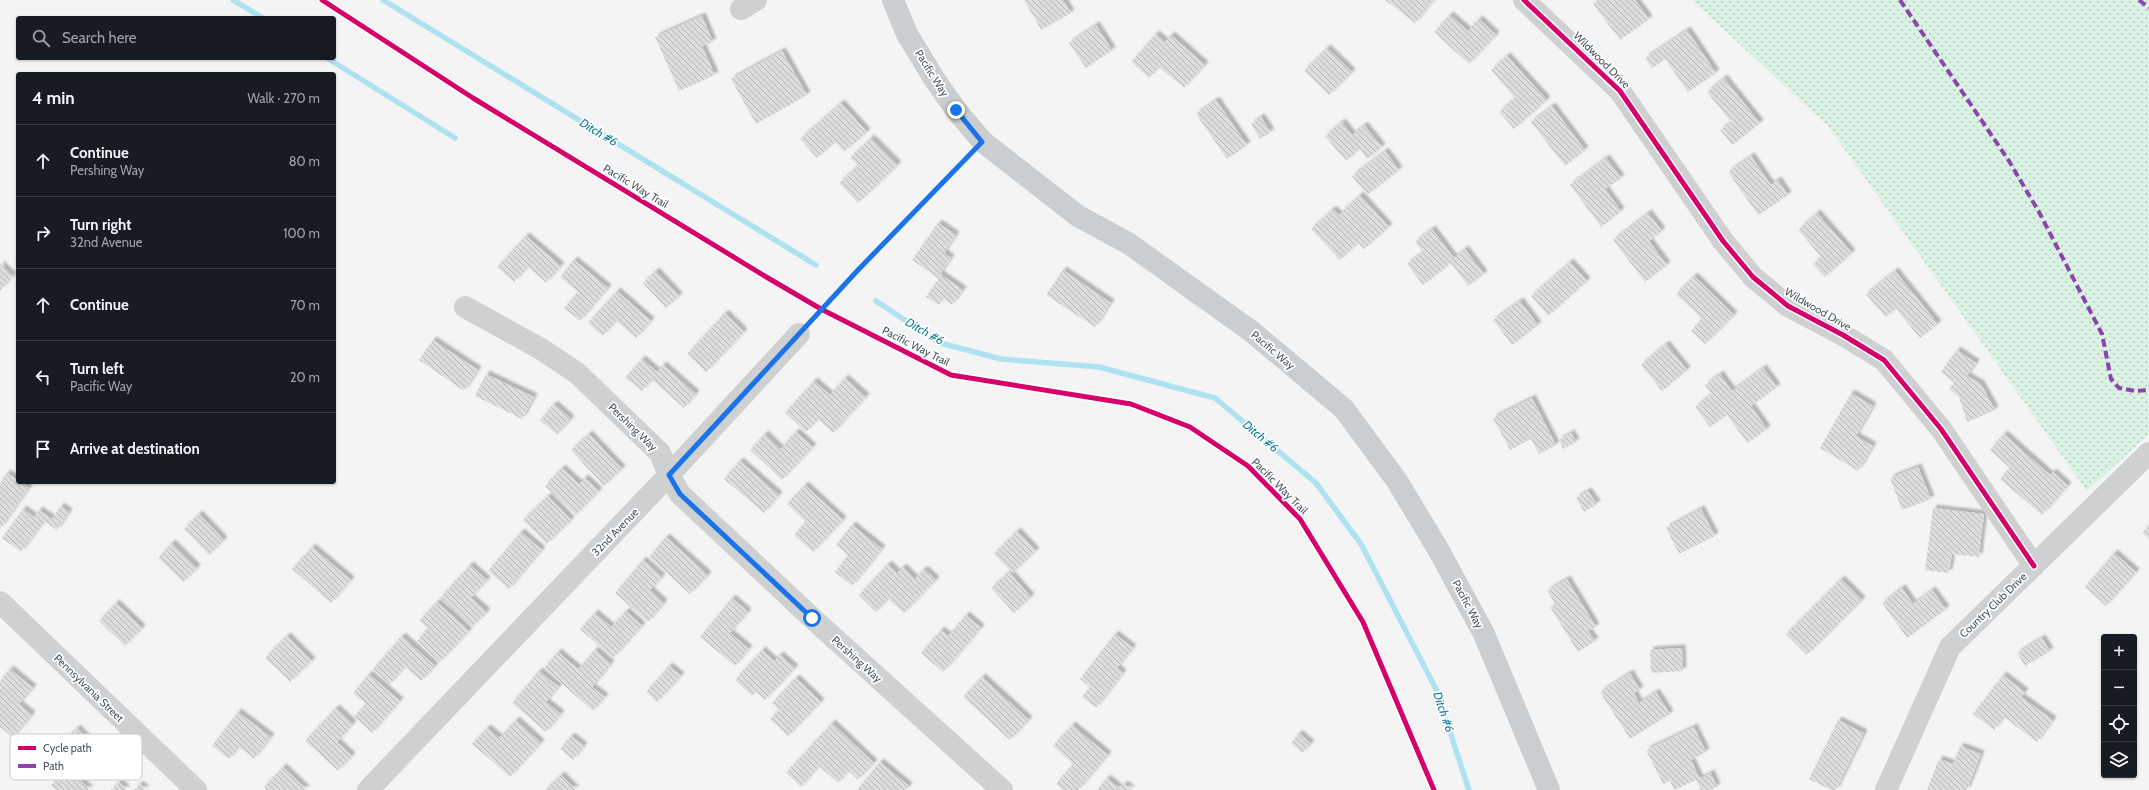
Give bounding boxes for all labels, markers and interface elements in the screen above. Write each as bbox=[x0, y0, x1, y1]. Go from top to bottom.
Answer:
search box bbox=[16, 16, 336, 60]
icon: search bbox=[30, 27, 52, 49]
text: Search here bbox=[62, 29, 137, 47]
street label: Wildwood Drive bbox=[1571, 29, 1634, 92]
street label: Pacific Way bbox=[912, 47, 952, 99]
text: 4 min bbox=[32, 88, 75, 108]
text: Walk · 270 m bbox=[248, 90, 320, 106]
route end bbox=[947, 101, 965, 119]
water label: Ditch #6 bbox=[577, 115, 621, 149]
text: Continue bbox=[70, 144, 129, 162]
icon: ahead bbox=[32, 150, 54, 172]
text: 80 m bbox=[289, 153, 320, 169]
street label: Pacific Way Trail bbox=[601, 161, 672, 211]
text: Pershing Way bbox=[70, 162, 144, 178]
text: Turn right bbox=[70, 216, 131, 234]
icon: right bbox=[32, 222, 54, 244]
text: 100 m bbox=[283, 225, 320, 241]
text: 32nd Avenue bbox=[70, 234, 142, 250]
street label: Wildwood Drive bbox=[1782, 284, 1854, 334]
icon: ahead bbox=[32, 294, 54, 316]
text: Continue bbox=[70, 296, 129, 314]
text: 70 m bbox=[290, 297, 320, 313]
water label: Ditch #6 bbox=[903, 314, 947, 348]
street label: Pacific Way Trail bbox=[880, 323, 952, 369]
street label: Pacific Way bbox=[1248, 328, 1298, 373]
text: Turn left bbox=[70, 360, 124, 378]
icon: left bbox=[32, 366, 54, 388]
text: 20 m bbox=[290, 369, 320, 385]
text: Pacific Way bbox=[70, 378, 132, 394]
street label: Pershing Way bbox=[606, 400, 661, 454]
water label: Ditch #6 bbox=[1240, 417, 1282, 455]
icon: arrive bbox=[32, 438, 54, 460]
text: Arrive at destination bbox=[70, 440, 200, 458]
street label: Pacific Way Trail bbox=[1249, 455, 1311, 517]
street label: 32nd Avenue bbox=[589, 505, 642, 559]
street label: Country Club Drive bbox=[1956, 569, 2030, 641]
street label: Pacific Way bbox=[1449, 577, 1487, 631]
route start bbox=[803, 609, 821, 627]
street label: Pershing Way bbox=[829, 633, 885, 686]
map controls bbox=[2101, 634, 2137, 778]
button: + bbox=[2101, 634, 2137, 670]
street label: Pennsylvania Street bbox=[51, 651, 127, 725]
button: − bbox=[2101, 670, 2137, 706]
water label: Ditch #6 bbox=[1430, 690, 1458, 734]
button: locate bbox=[2101, 706, 2137, 742]
legend bbox=[10, 734, 142, 780]
text: Cycle path bbox=[43, 741, 92, 755]
button: layers bbox=[2101, 742, 2137, 778]
text: Path bbox=[43, 759, 64, 773]

